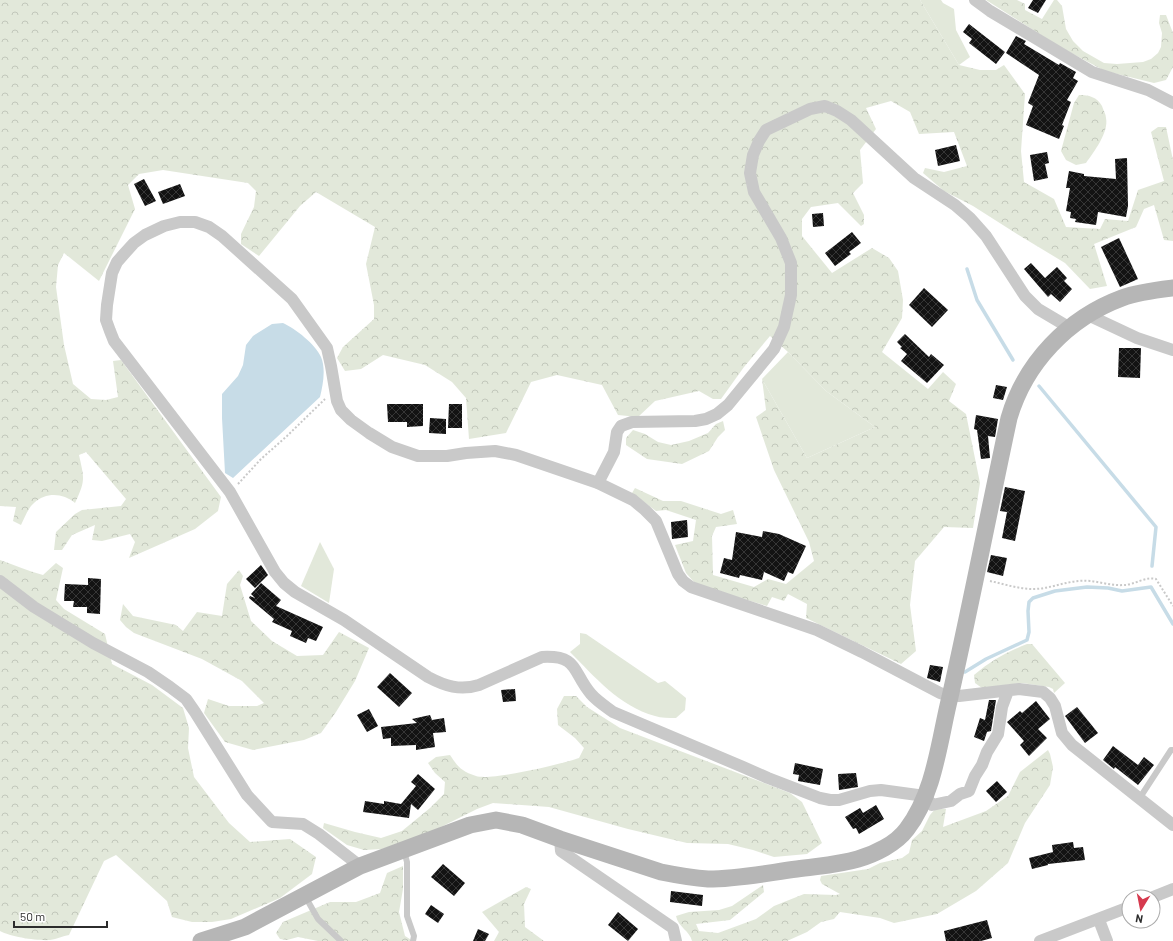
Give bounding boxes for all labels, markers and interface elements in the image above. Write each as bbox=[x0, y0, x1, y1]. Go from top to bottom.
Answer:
north arrow bbox=[1121, 889, 1161, 929]
scale bar bbox=[14, 903, 107, 929]
text: 50 m bbox=[20, 909, 45, 923]
text: N bbox=[1134, 912, 1144, 926]

